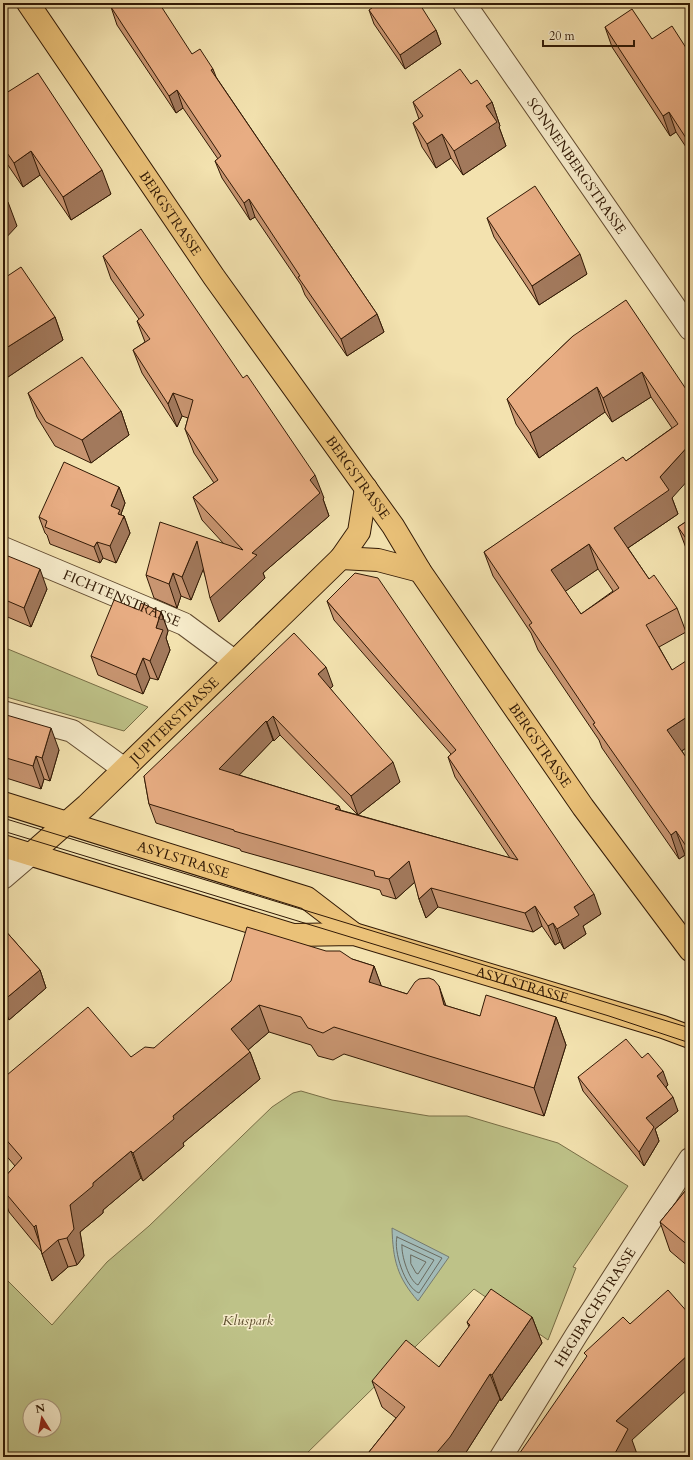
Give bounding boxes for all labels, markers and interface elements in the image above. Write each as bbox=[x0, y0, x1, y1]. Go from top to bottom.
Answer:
scale bar bbox=[543, 22, 634, 48]
text: 20 m bbox=[549, 28, 576, 44]
street label: SONNENBERGSTRASSE bbox=[523, 94, 631, 238]
street label: BERGSTRASSE bbox=[135, 167, 206, 260]
street label: BERGSTRASSE bbox=[322, 432, 395, 523]
street label: FICHTENSTRASSE bbox=[60, 565, 184, 631]
street label: JUPITERSTRASSE bbox=[124, 672, 223, 769]
street label: BERGSTRASSE bbox=[504, 699, 576, 791]
street label: ASYLSTRASSE bbox=[135, 836, 232, 883]
street label: ASYLSTRASSE bbox=[474, 962, 571, 1008]
street label: HEGIBACHSTRASSE bbox=[550, 1243, 640, 1370]
park label: Kluspark bbox=[223, 1311, 273, 1330]
north arrow bbox=[22, 1398, 62, 1438]
text: N bbox=[34, 1400, 47, 1417]

